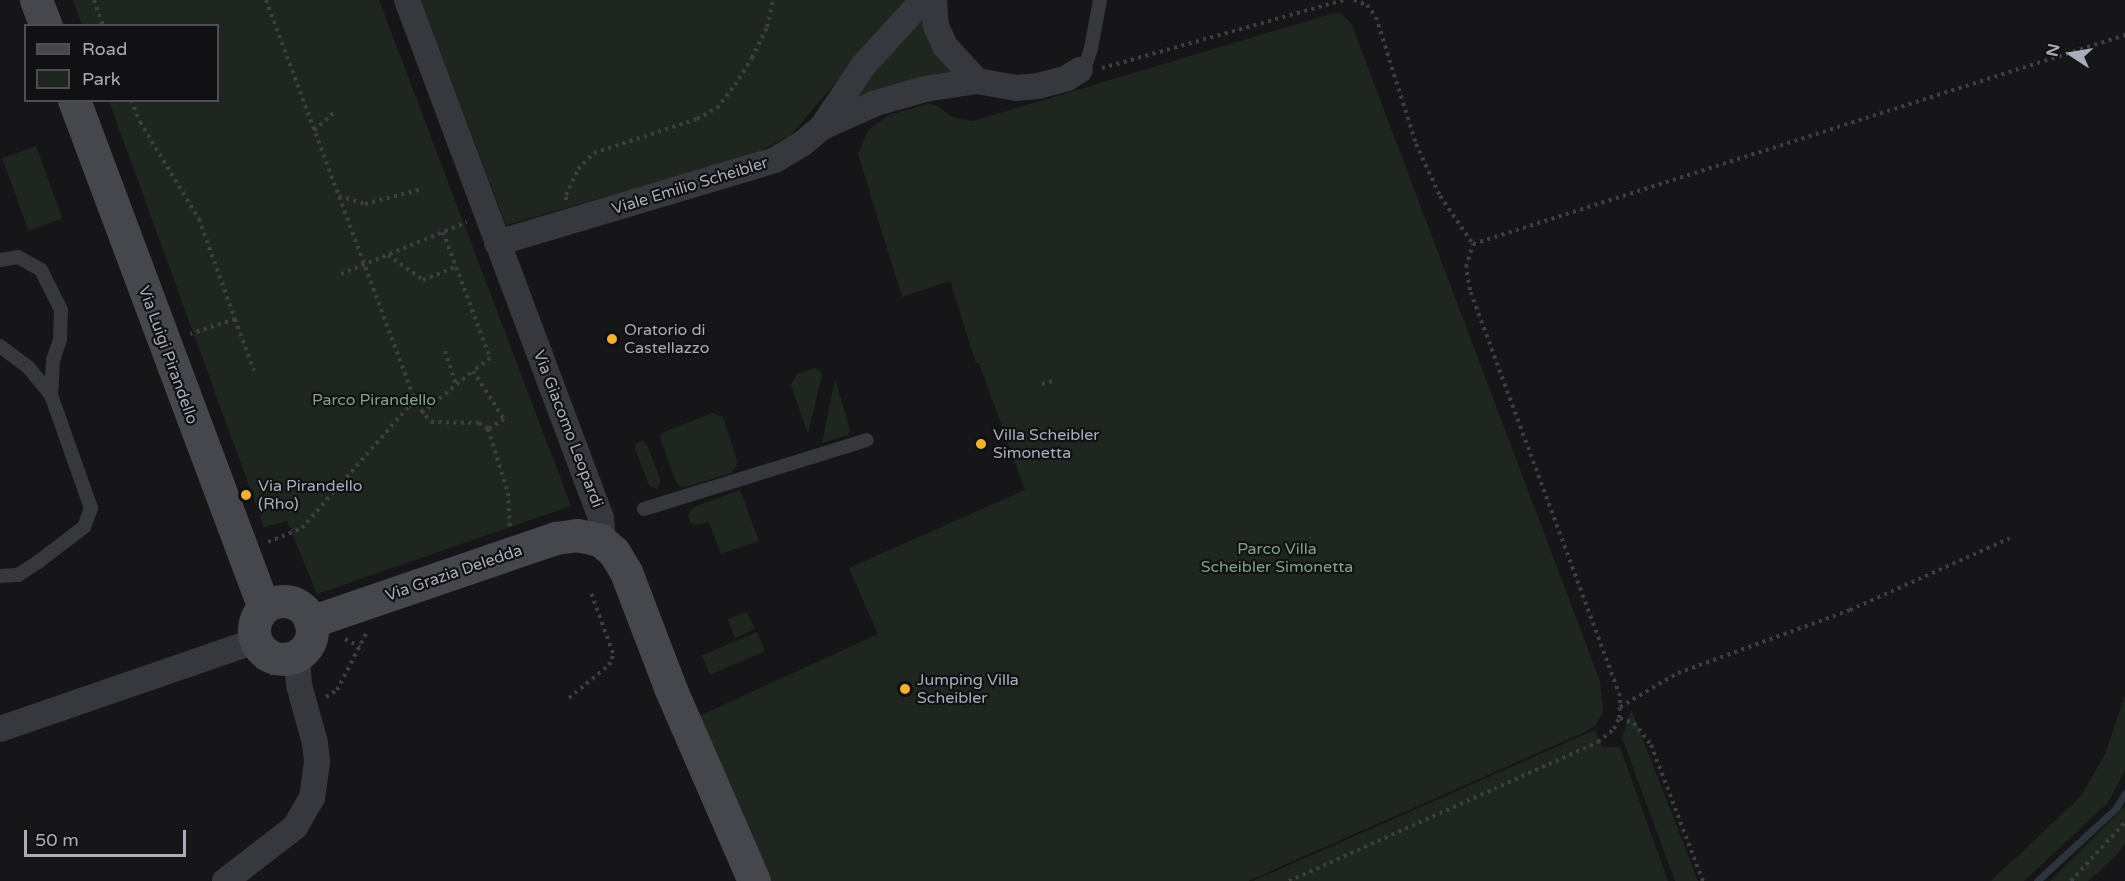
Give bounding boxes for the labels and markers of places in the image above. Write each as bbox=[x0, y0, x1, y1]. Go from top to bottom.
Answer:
place label: Oratorio di Castellazzo bbox=[624, 320, 709, 358]
marker: Oratorio di Castellazzo bbox=[605, 332, 619, 346]
place label: Villa Scheibler Simonetta bbox=[993, 425, 1099, 463]
marker: Villa Scheibler Simonetta bbox=[974, 437, 988, 451]
place label: Via Pirandello (Rho) bbox=[258, 476, 362, 514]
marker: Via Pirandello (Rho) bbox=[239, 488, 253, 502]
place label: Jumping Villa Scheibler bbox=[917, 670, 1019, 708]
marker: Jumping Villa Scheibler bbox=[898, 682, 912, 696]

